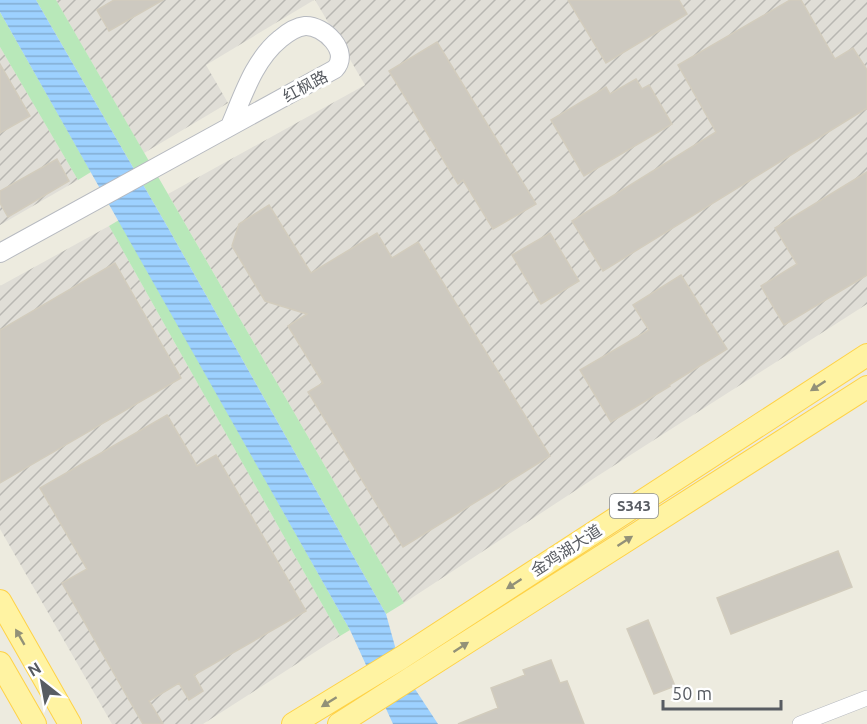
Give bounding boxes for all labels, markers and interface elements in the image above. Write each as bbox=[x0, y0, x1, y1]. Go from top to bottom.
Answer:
street label: 红枫路 bbox=[280, 67, 330, 105]
one-way arrow bbox=[810, 381, 826, 392]
road number: S343 bbox=[610, 494, 658, 518]
street label: 金鸡湖大道 bbox=[528, 521, 604, 579]
one-way arrow bbox=[617, 536, 633, 547]
one-way arrow bbox=[505, 579, 522, 590]
one-way arrow bbox=[15, 628, 25, 645]
one-way arrow bbox=[453, 641, 469, 652]
north arrow bbox=[12, 652, 72, 712]
text: N bbox=[25, 658, 44, 680]
scale bar bbox=[663, 673, 782, 711]
text: 50 m bbox=[672, 683, 712, 703]
one-way arrow bbox=[321, 696, 337, 707]

